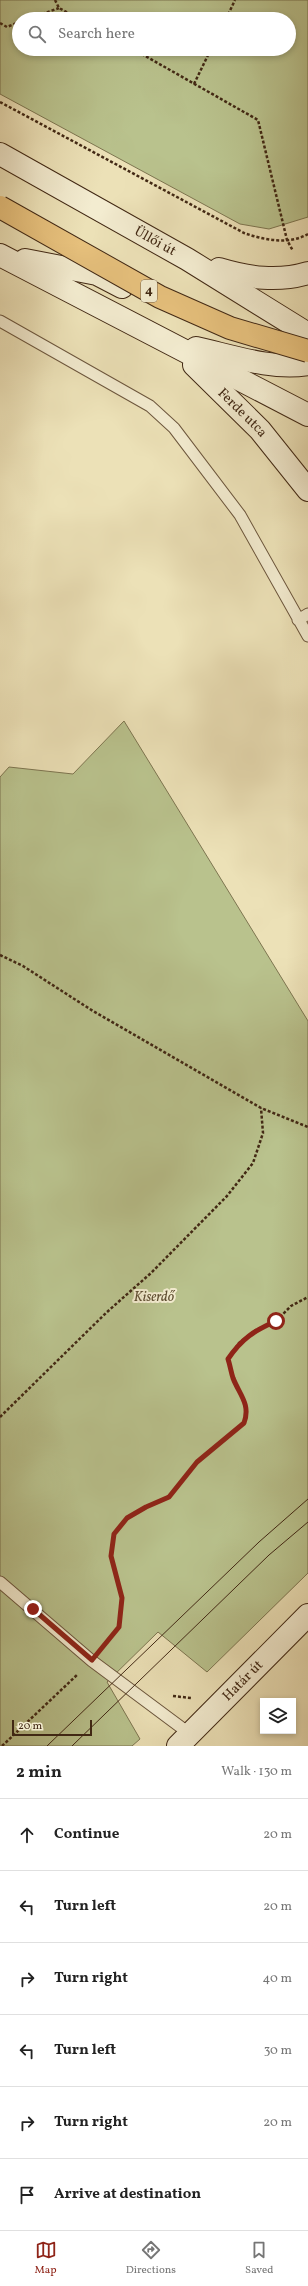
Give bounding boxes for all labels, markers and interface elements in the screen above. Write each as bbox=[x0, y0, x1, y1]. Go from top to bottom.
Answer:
search box bbox=[12, 12, 296, 56]
icon: search bbox=[26, 23, 48, 45]
text: Search here bbox=[58, 24, 135, 45]
street label: Üllői út bbox=[131, 222, 180, 261]
road number: 4 bbox=[141, 280, 157, 302]
street label: Ferde utca bbox=[213, 384, 272, 441]
park label: Kiserdő bbox=[134, 1288, 176, 1307]
route start bbox=[267, 1312, 285, 1330]
route end bbox=[24, 1600, 42, 1618]
street label: Határ út bbox=[218, 1656, 267, 1705]
map controls bbox=[260, 1698, 296, 1734]
button: layers bbox=[260, 1698, 296, 1734]
scale bar bbox=[12, 1718, 92, 1737]
text: 20 m bbox=[18, 1719, 42, 1734]
text: 2 min bbox=[16, 1761, 62, 1784]
text: Walk · 130 m bbox=[221, 1763, 292, 1781]
icon: ahead bbox=[16, 1824, 38, 1846]
text: Continue bbox=[54, 1824, 119, 1845]
text: 20 m bbox=[263, 1826, 292, 1844]
icon: left bbox=[16, 1896, 38, 1918]
text: Turn left bbox=[54, 1896, 116, 1917]
text: 20 m bbox=[263, 1898, 292, 1916]
icon: right bbox=[16, 1968, 38, 1990]
text: Turn right bbox=[54, 1968, 128, 1989]
text: 40 m bbox=[263, 1970, 292, 1988]
icon: left bbox=[16, 2040, 38, 2062]
text: Turn left bbox=[54, 2040, 116, 2061]
text: 30 m bbox=[264, 2042, 292, 2060]
icon: right bbox=[16, 2112, 38, 2134]
text: Turn right bbox=[54, 2112, 128, 2133]
text: 20 m bbox=[263, 2114, 292, 2132]
icon: arrive bbox=[16, 2184, 38, 2206]
text: Arrive at destination bbox=[54, 2184, 201, 2205]
tab: Map bbox=[35, 2239, 57, 2278]
tab: Directions bbox=[126, 2239, 176, 2278]
tab: Saved bbox=[245, 2239, 273, 2278]

